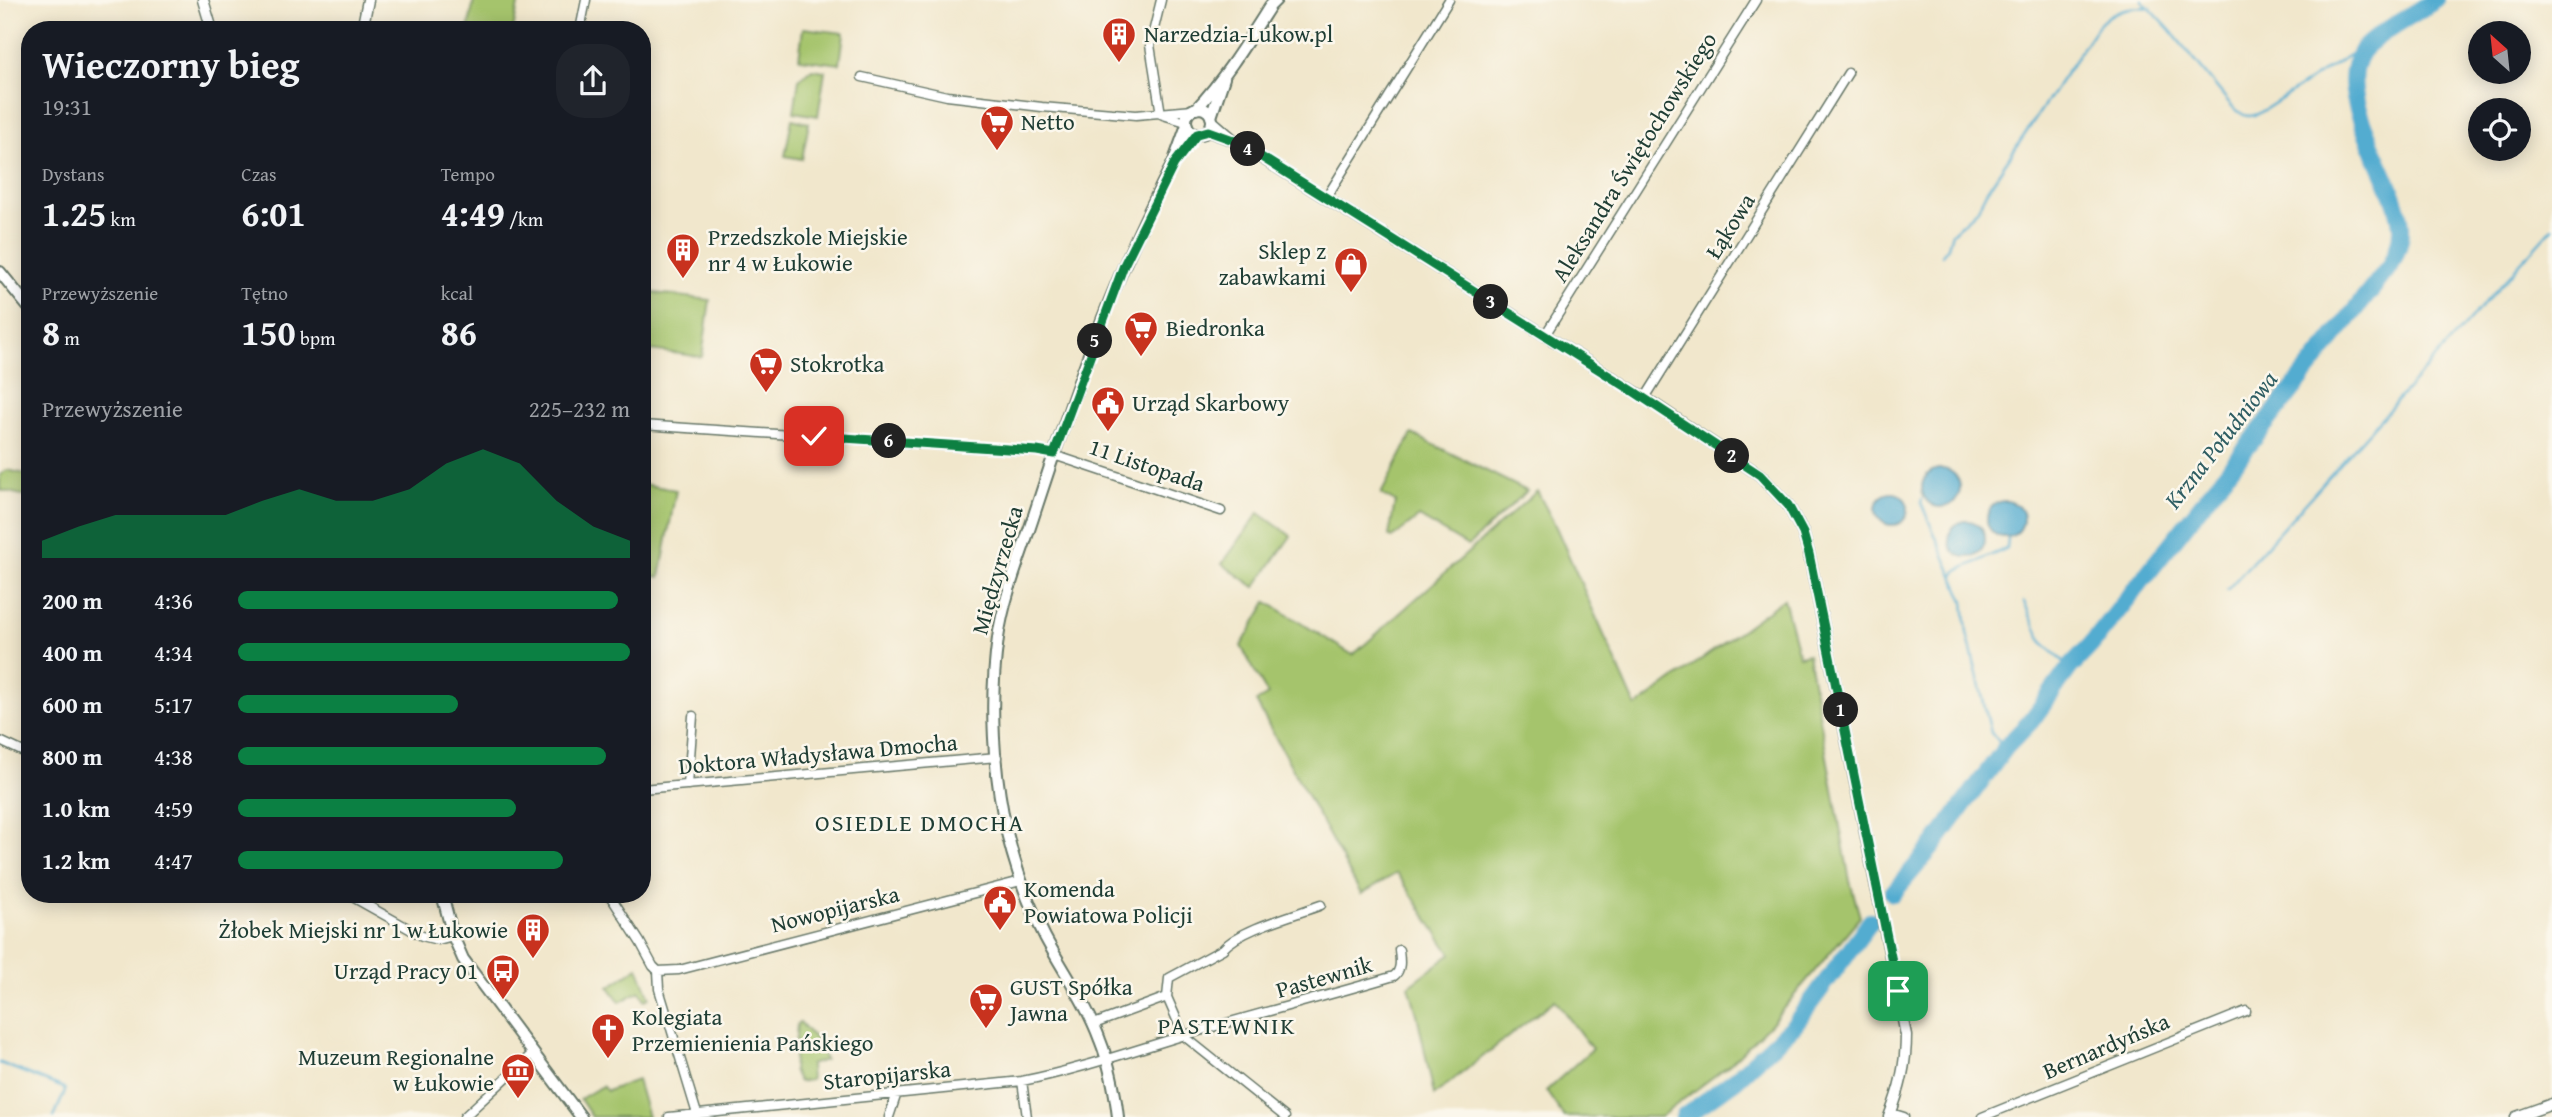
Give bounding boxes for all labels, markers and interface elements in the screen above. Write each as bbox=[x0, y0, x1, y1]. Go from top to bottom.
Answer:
building icon: Narzedzia-Lukow.pl bbox=[1100, 15, 1138, 64]
place label: Narzedzia-Lukow.pl bbox=[1144, 17, 1333, 50]
north arrow bbox=[2468, 21, 2530, 84]
map controls bbox=[2468, 21, 2531, 161]
street label: Aleksandra Świętochowskiego bbox=[1543, 25, 1724, 288]
text: Wieczorny bieg bbox=[42, 36, 300, 92]
button: share bbox=[556, 44, 630, 118]
text: 19:31 bbox=[42, 90, 92, 123]
button: locate bbox=[2468, 98, 2531, 161]
supermarket icon: Netto bbox=[978, 103, 1016, 152]
place label: Netto bbox=[1021, 105, 1075, 138]
pin: 4 bbox=[1230, 132, 1266, 166]
text: 4 bbox=[1243, 134, 1252, 162]
text: Dystans bbox=[42, 160, 104, 188]
text: Czas bbox=[241, 160, 277, 188]
text: Tempo bbox=[441, 160, 495, 188]
street label: Łąkowa bbox=[1697, 187, 1763, 265]
text: 1.25 bbox=[42, 188, 106, 239]
text: 6:01 bbox=[241, 188, 306, 239]
text: 4:49 bbox=[441, 188, 505, 239]
text: km bbox=[106, 205, 136, 233]
text: /km bbox=[505, 205, 543, 233]
place label: Przedszkole Miejskie nr 4 w Łukowie bbox=[708, 220, 908, 279]
building icon: Przedszkole Miejskie nr 4 w Łukowie bbox=[664, 231, 702, 280]
place label: Sklep z zabawkami bbox=[1219, 234, 1326, 293]
shop icon: Sklep z zabawkami bbox=[1332, 245, 1370, 294]
text: Przewyższenie bbox=[42, 279, 158, 307]
text: Tętno bbox=[241, 279, 288, 307]
text: kcal bbox=[441, 279, 473, 307]
pin: 3 bbox=[1474, 284, 1508, 320]
text: 3 bbox=[1486, 287, 1495, 315]
text: 8 bbox=[42, 307, 60, 358]
text: 150 bbox=[241, 307, 296, 358]
text: 86 bbox=[441, 307, 477, 358]
supermarket icon: Biedronka bbox=[1122, 309, 1160, 358]
place label: Biedronka bbox=[1166, 311, 1265, 344]
text: m bbox=[60, 324, 80, 352]
text: bpm bbox=[296, 324, 336, 352]
pin: 5 bbox=[1078, 324, 1112, 358]
text: 5 bbox=[1090, 326, 1099, 354]
supermarket icon: Stokrotka bbox=[747, 345, 785, 394]
place label: Stokrotka bbox=[790, 347, 884, 380]
water label: Krzna Południowa bbox=[2155, 363, 2286, 517]
public building icon: Urząd Skarbowy bbox=[1089, 384, 1127, 433]
place label: Urząd Skarbowy bbox=[1132, 386, 1290, 419]
text: Przewyższenie bbox=[42, 392, 183, 425]
text: 225–232 m bbox=[529, 392, 630, 425]
pin bbox=[784, 406, 844, 466]
icon: check bbox=[795, 417, 833, 455]
pin: 6 bbox=[872, 424, 906, 458]
text: 6 bbox=[884, 426, 893, 454]
street label: 11 Listopada bbox=[1085, 429, 1210, 500]
pin: 2 bbox=[1714, 438, 1750, 474]
text: 2 bbox=[1727, 441, 1736, 469]
street label: Międzyrzecka bbox=[962, 501, 1031, 638]
text: 200 m bbox=[42, 584, 103, 617]
text: 4:36 bbox=[154, 584, 193, 617]
text: 400 m bbox=[42, 636, 103, 669]
text: 4:34 bbox=[154, 636, 193, 669]
text: 600 m bbox=[42, 688, 103, 721]
text: 5:17 bbox=[154, 688, 193, 721]
pin: 1 bbox=[1824, 692, 1858, 728]
text: 1 bbox=[1836, 695, 1845, 723]
street label: Doktora Władysława Dmocha bbox=[677, 725, 959, 782]
text: 800 m bbox=[42, 740, 103, 773]
text: 4:38 bbox=[154, 740, 193, 773]
text: 1.0 km bbox=[42, 792, 110, 825]
text: 4:59 bbox=[154, 792, 193, 825]
district label: OSIEDLE DMOCHA bbox=[815, 805, 1025, 840]
text: 1.2 km bbox=[42, 844, 110, 877]
text: 4:47 bbox=[154, 844, 193, 877]
place label: Komenda Powiatowa Policji bbox=[1024, 872, 1193, 931]
street label: Nowopijarska bbox=[767, 877, 903, 940]
public building icon: Komenda Powiatowa Policji bbox=[981, 883, 1019, 932]
building icon: Żłobek Miejski nr 1 w Łukowie bbox=[514, 911, 552, 960]
place label: Żłobek Miejski nr 1 w Łukowie bbox=[218, 913, 508, 946]
street label: Pastewnik bbox=[1272, 947, 1376, 1006]
bus stop icon: Urząd Pracy 01 bbox=[484, 952, 522, 1001]
place label: Urząd Pracy 01 bbox=[334, 954, 478, 987]
pin bbox=[1868, 961, 1928, 1021]
place label: GUST Spółka Jawna bbox=[1007, 970, 1133, 1029]
icon: arrive bbox=[1879, 972, 1917, 1010]
supermarket icon: GUST Spółka Jawna bbox=[967, 981, 1005, 1030]
place label: Kolegiata Przemienienia Pańskiego bbox=[632, 1000, 874, 1059]
street label: Bernardyńska bbox=[2037, 1004, 2174, 1087]
district label: PASTEWNIK bbox=[1157, 1008, 1297, 1043]
church icon: Kolegiata Przemienienia Pańskiego bbox=[589, 1011, 627, 1060]
place label: Muzeum Regionalne w Łukowie bbox=[298, 1040, 494, 1099]
museum icon: Muzeum Regionalne w Łukowie bbox=[499, 1051, 537, 1100]
street label: Staropijarska bbox=[821, 1051, 953, 1098]

